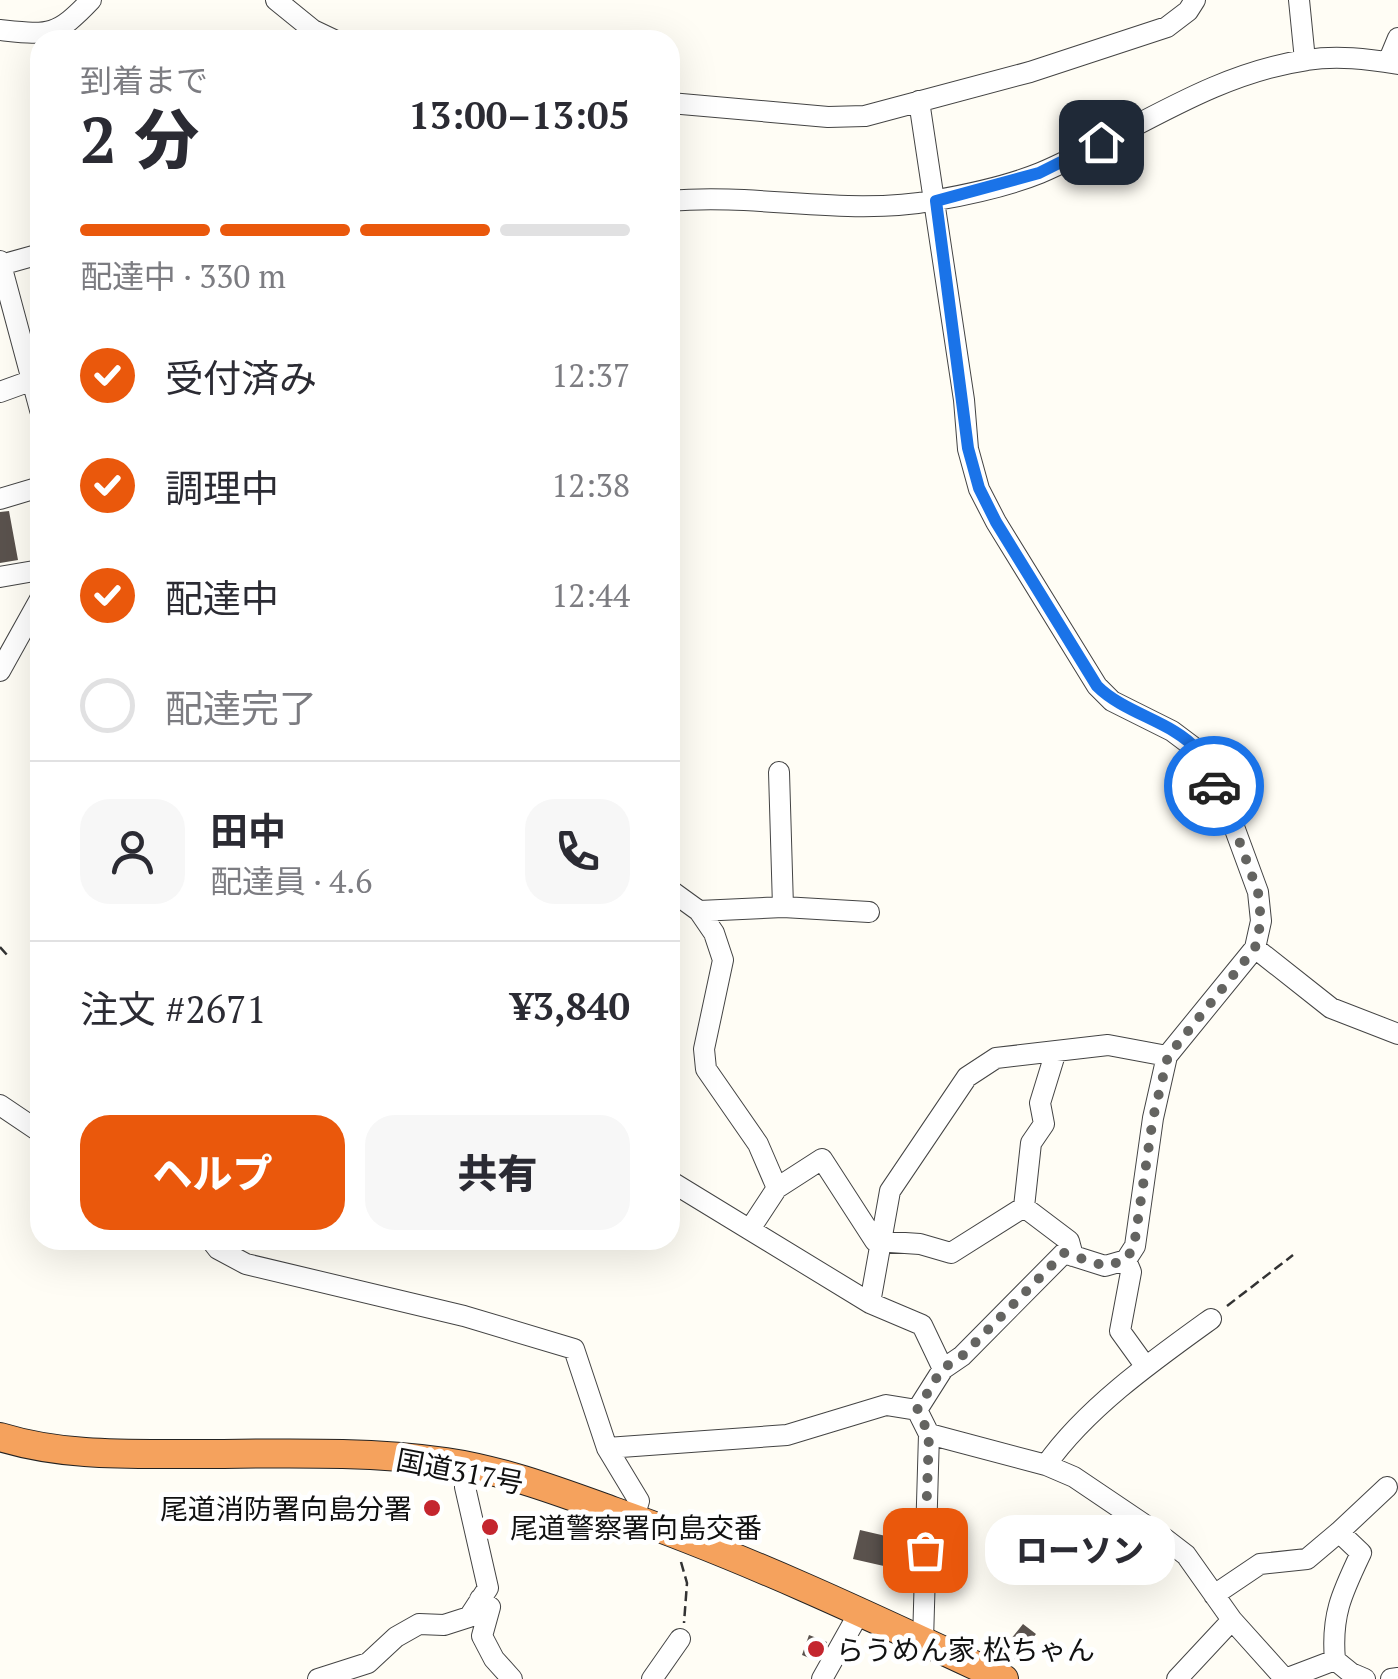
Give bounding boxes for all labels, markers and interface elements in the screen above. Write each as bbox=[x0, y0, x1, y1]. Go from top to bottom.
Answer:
text: 到着まで bbox=[80, 59, 208, 101]
text: 13:00–13:05 bbox=[408, 90, 630, 140]
text: 2 分 bbox=[80, 95, 199, 182]
pin bbox=[1059, 100, 1144, 185]
icon: home bbox=[1074, 115, 1129, 170]
text: 配達中 · 330 m bbox=[80, 255, 286, 297]
icon: check bbox=[80, 348, 135, 403]
text: 受付済み bbox=[165, 353, 317, 403]
text: 12:37 bbox=[551, 354, 630, 396]
icon: check bbox=[80, 458, 135, 513]
text: 調理中 bbox=[165, 463, 279, 513]
text: 12:38 bbox=[551, 464, 630, 506]
icon: check bbox=[80, 568, 135, 623]
text: 配達中 bbox=[165, 573, 279, 623]
text: 12:44 bbox=[551, 574, 630, 616]
text: 配達完了 bbox=[165, 683, 317, 733]
courier bbox=[1164, 736, 1264, 836]
icon: car bbox=[1187, 759, 1242, 814]
button: person bbox=[80, 799, 185, 904]
button: phone bbox=[525, 799, 630, 904]
text: 田中 bbox=[210, 806, 286, 856]
text: 配達員 · 4.6 bbox=[210, 860, 372, 902]
text: ¥3,840 bbox=[511, 981, 630, 1031]
text: 注文 #2671 bbox=[80, 984, 267, 1034]
button: ヘルプ bbox=[80, 1115, 345, 1230]
button: 共有 bbox=[365, 1115, 630, 1230]
street label: 国道317号 bbox=[393, 1441, 527, 1501]
place label: 尾道消防署向島分署 bbox=[160, 1490, 412, 1527]
marker: 尾道消防署向島分署 bbox=[421, 1497, 443, 1519]
pin bbox=[883, 1508, 968, 1593]
place label: 尾道警察署向島交番 bbox=[510, 1509, 762, 1546]
callout: ローソン bbox=[985, 1515, 1175, 1585]
marker: 尾道警察署向島交番 bbox=[479, 1516, 501, 1538]
icon: bag bbox=[898, 1523, 953, 1578]
text: ローソン bbox=[1016, 1529, 1144, 1571]
place label: らうめん家 松ちゃん bbox=[836, 1631, 1095, 1668]
marker: らうめん家 松ちゃん bbox=[805, 1638, 827, 1660]

